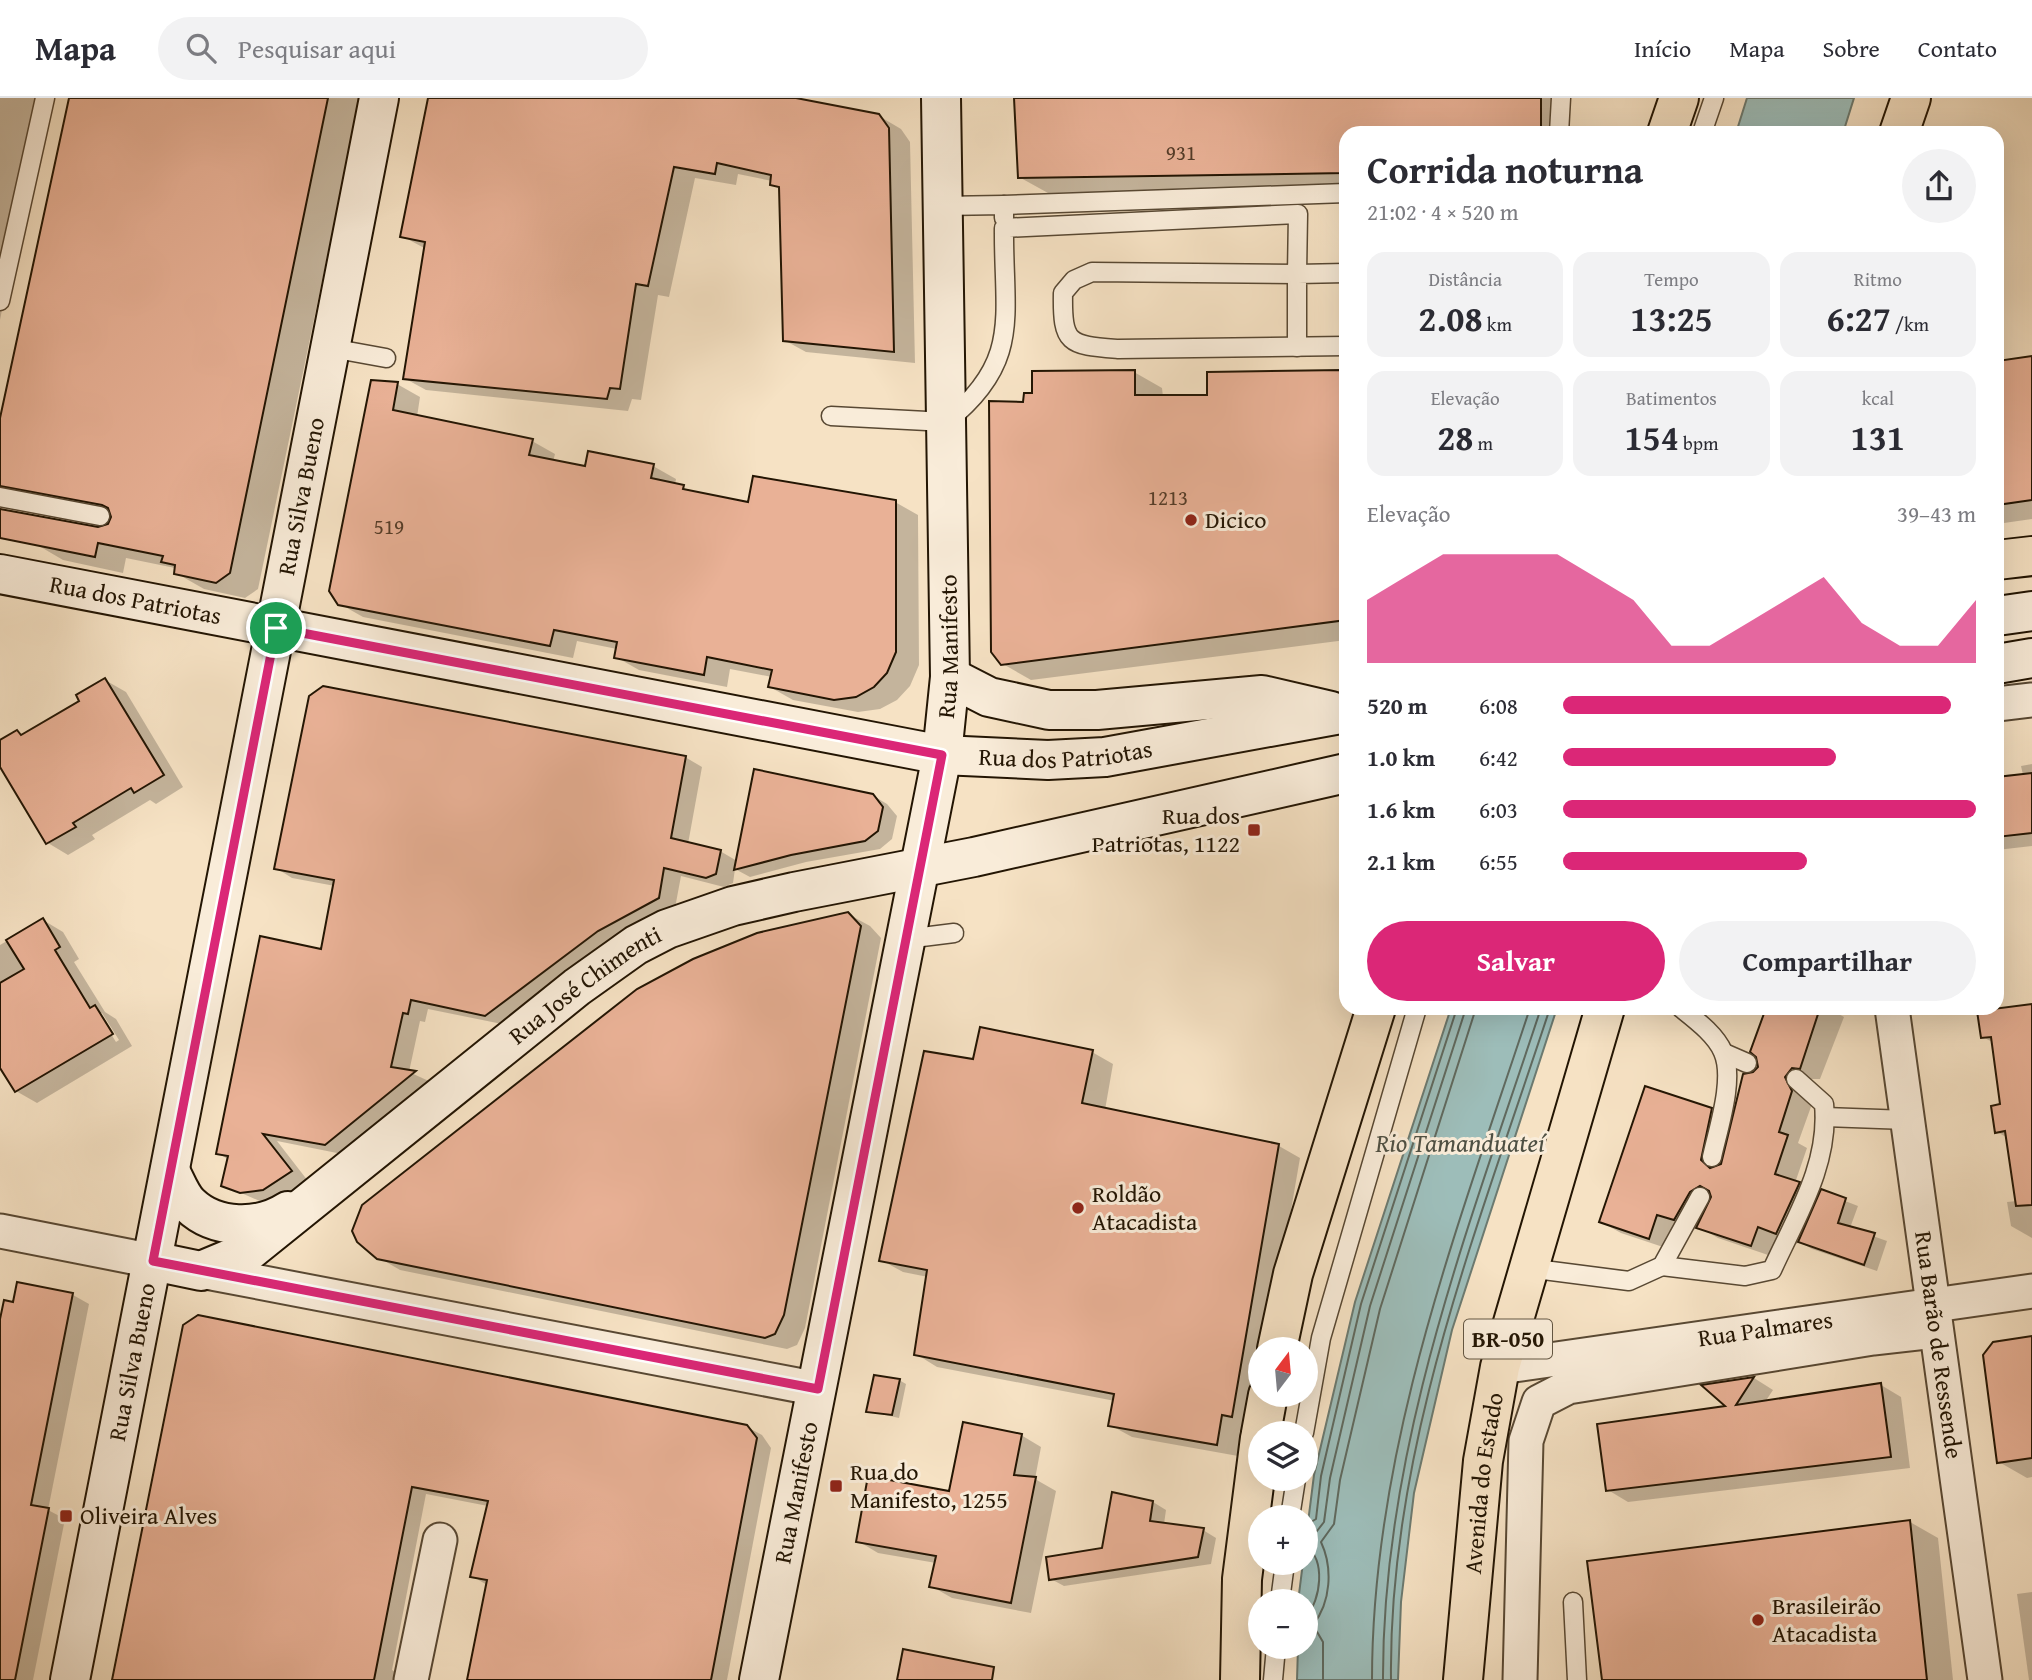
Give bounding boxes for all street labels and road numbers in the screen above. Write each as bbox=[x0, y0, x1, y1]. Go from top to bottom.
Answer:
street label: Rua Silva Bueno bbox=[268, 414, 333, 578]
street label: Rua dos Patriotas bbox=[47, 566, 225, 633]
street label: Rua Manifesto bbox=[928, 574, 967, 720]
street label: Rua dos Patriotas bbox=[978, 731, 1155, 777]
street label: Rua José Chimenti bbox=[501, 917, 668, 1052]
street label: Rua Barão de Ressende bbox=[1906, 1229, 1972, 1461]
street label: Rua Silva Bueno bbox=[99, 1280, 164, 1444]
street label: Rua Palmares bbox=[1696, 1302, 1835, 1356]
road number: BR-050 bbox=[1464, 1320, 1552, 1358]
street label: Avenida do Estado bbox=[1455, 1389, 1512, 1575]
street label: Rua Manifesto bbox=[764, 1419, 827, 1567]

